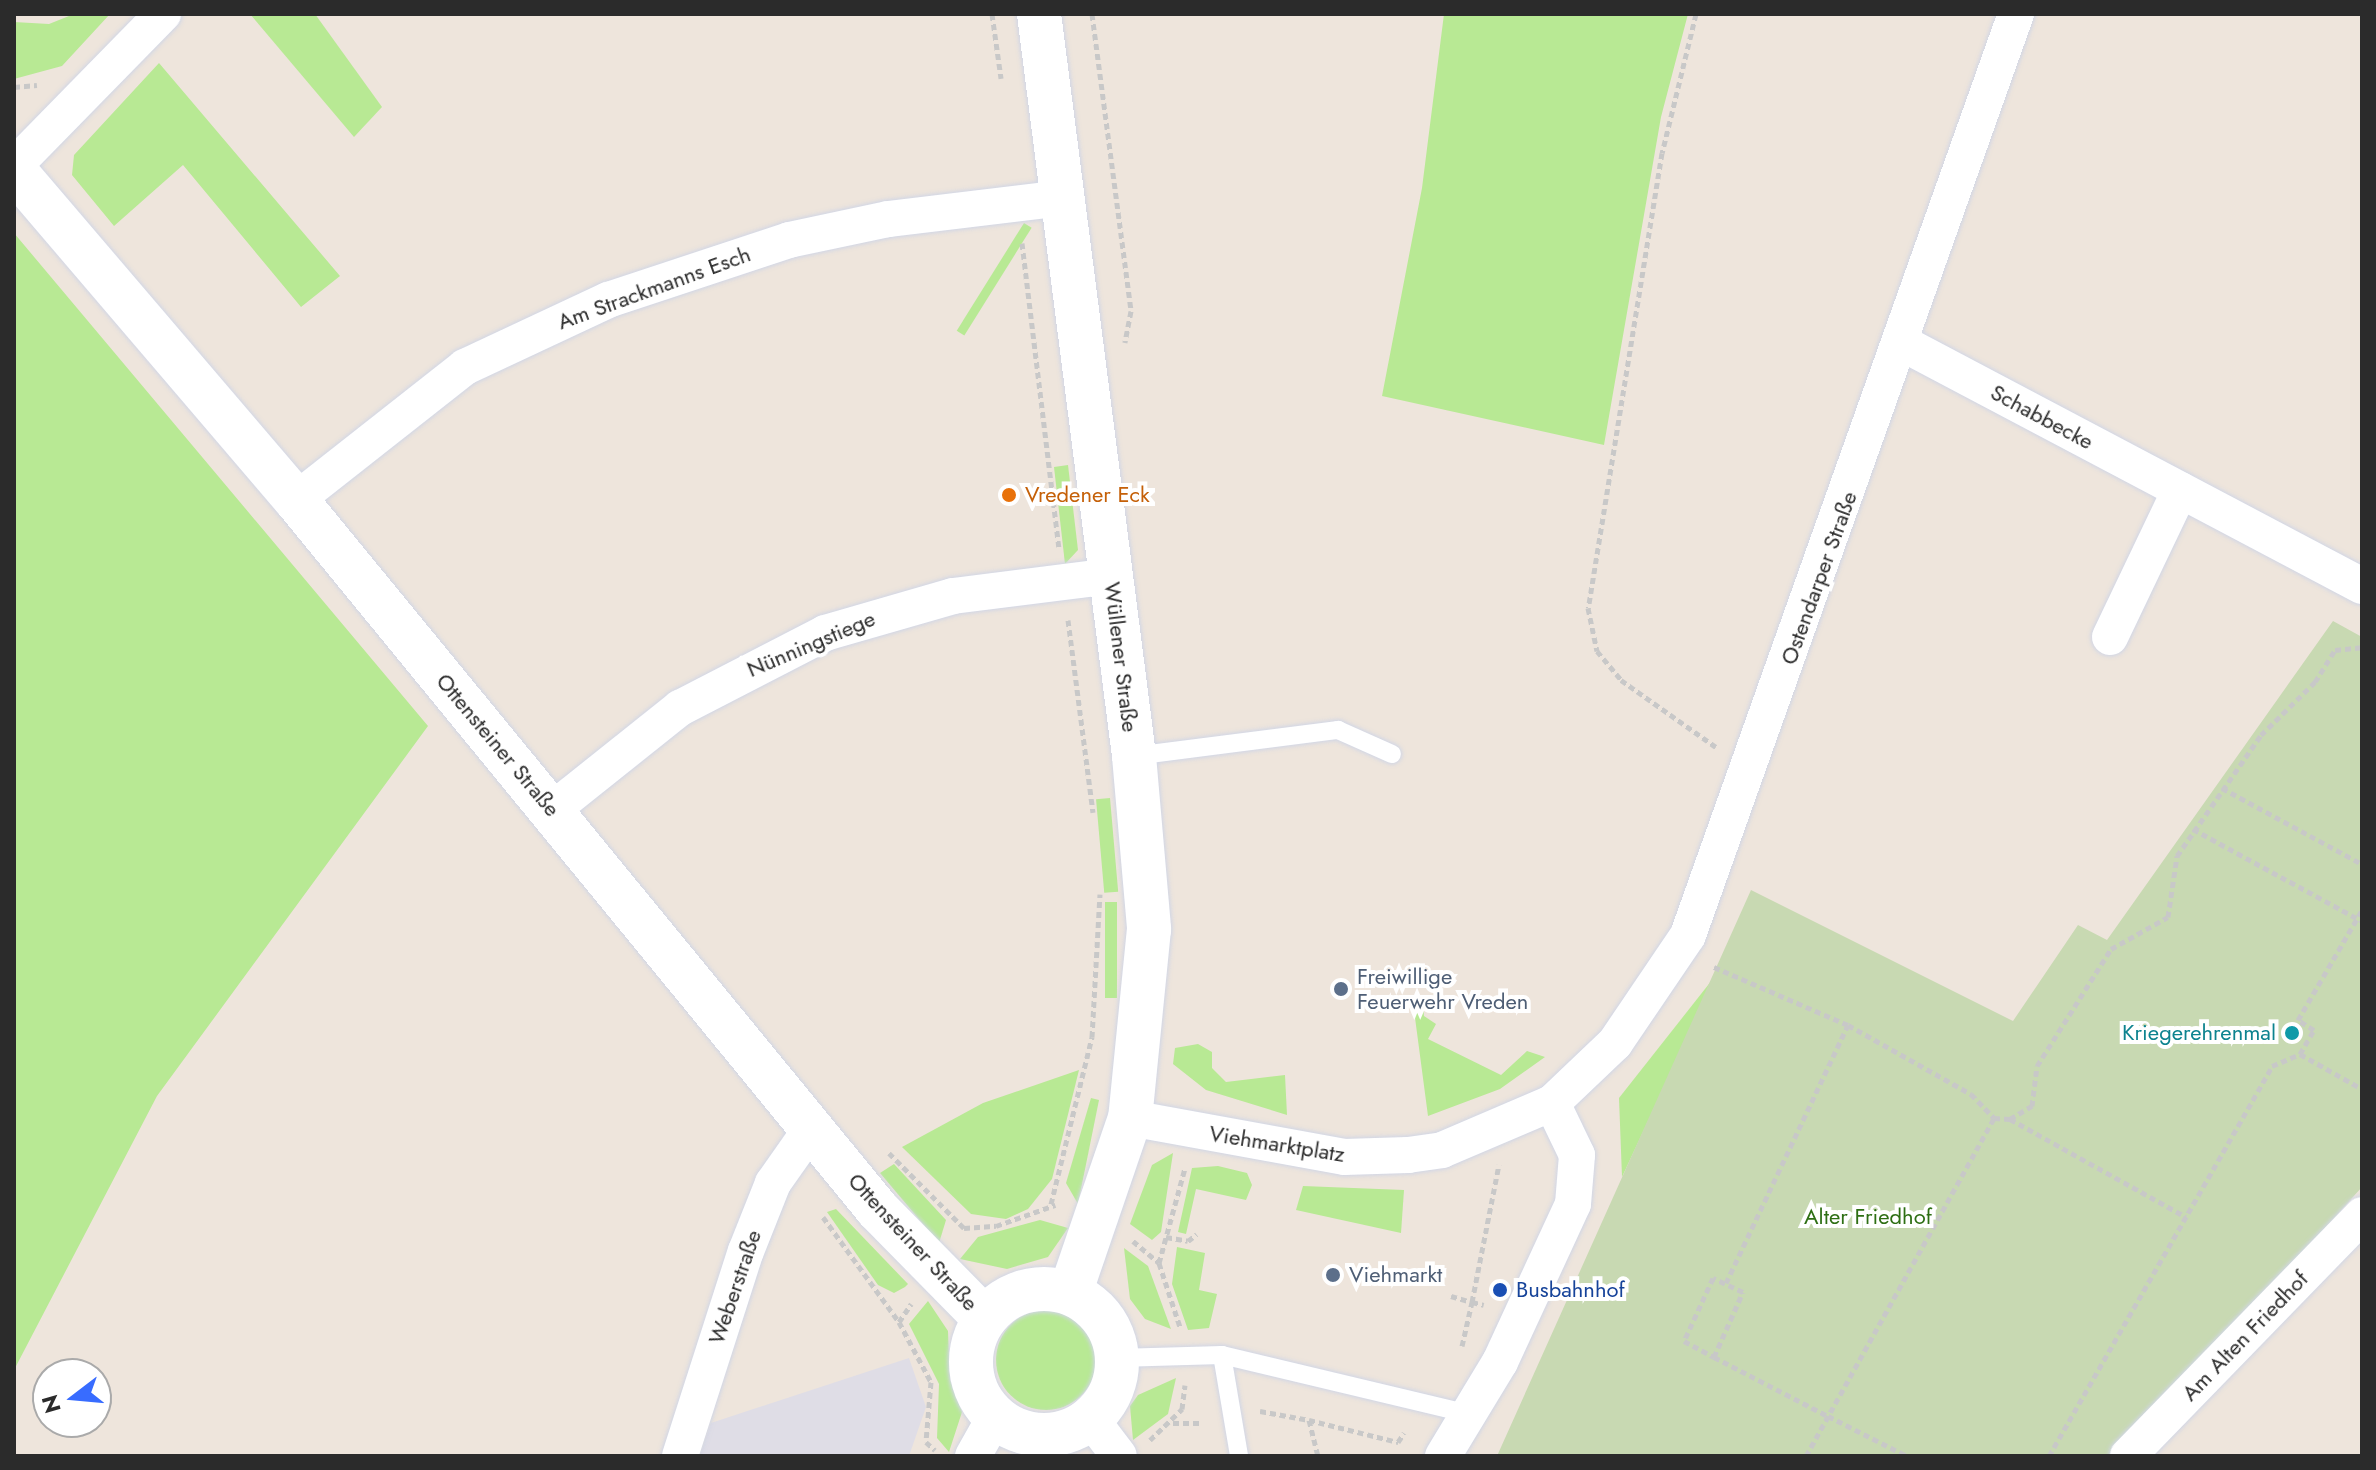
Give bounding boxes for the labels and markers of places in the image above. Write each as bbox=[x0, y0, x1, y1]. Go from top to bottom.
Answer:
place label: Vredener Eck bbox=[1025, 482, 1150, 508]
marker: Vredener Eck bbox=[1000, 486, 1018, 504]
place label: Freiwillige Feuerwehr Vreden bbox=[1357, 963, 1528, 1014]
marker: Freiwillige Feuerwehr Vreden bbox=[1332, 980, 1350, 998]
place label: Kriegerehrenmal bbox=[2122, 1020, 2276, 1046]
marker: Kriegerehrenmal bbox=[2283, 1024, 2301, 1042]
place label: Viehmarkt bbox=[1349, 1262, 1442, 1288]
marker: Viehmarkt bbox=[1324, 1266, 1342, 1284]
place label: Busbahnhof bbox=[1516, 1277, 1625, 1303]
marker: Busbahnhof bbox=[1491, 1281, 1509, 1299]

